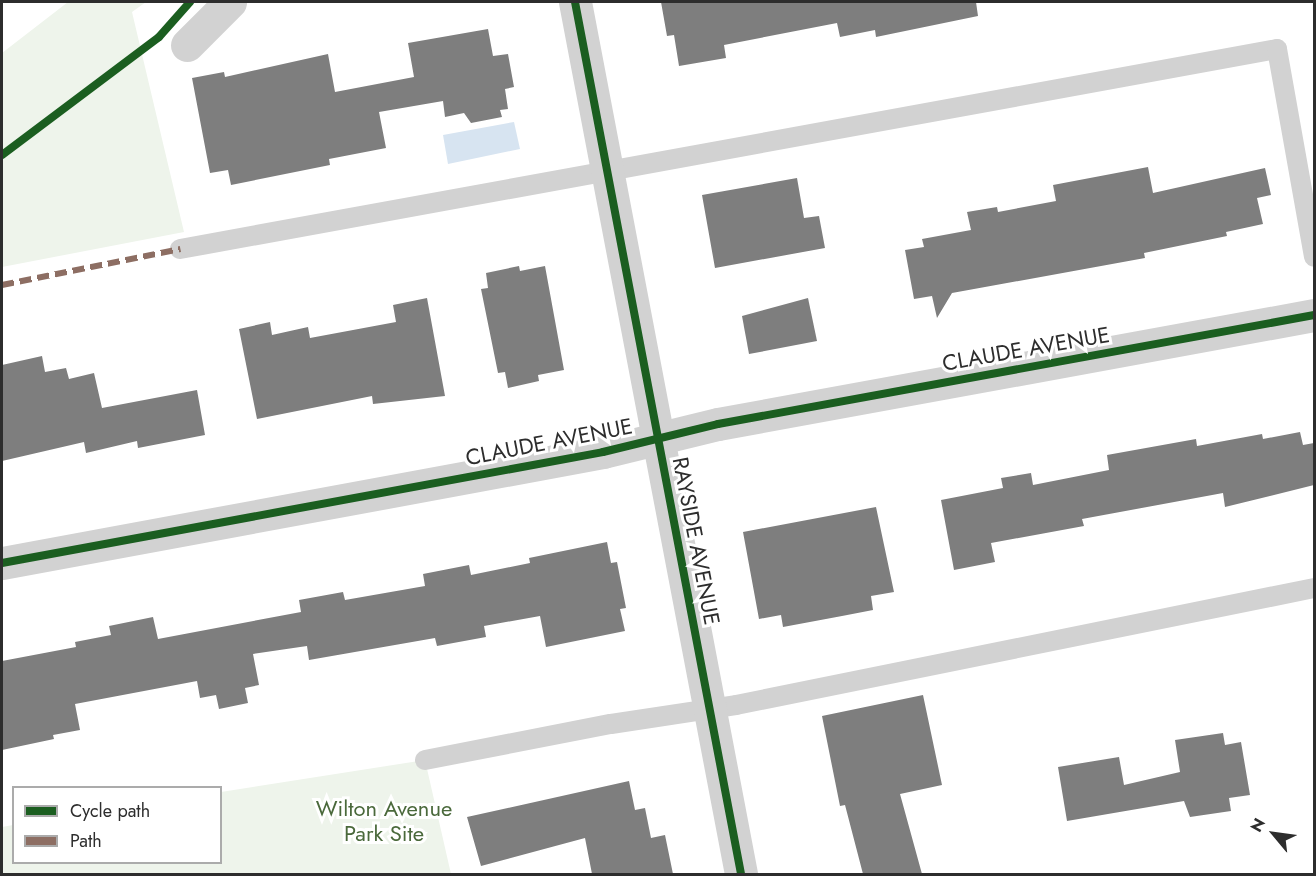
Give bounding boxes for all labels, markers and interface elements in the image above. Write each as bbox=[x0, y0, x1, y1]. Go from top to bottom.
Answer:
street label: CLAUDE AVENUE bbox=[940, 321, 1112, 377]
street label: CLAUDE AVENUE bbox=[463, 413, 635, 471]
street label: RAYSIDE AVENUE bbox=[667, 455, 725, 627]
legend bbox=[12, 786, 222, 864]
park label: Wilton Avenue Park Site bbox=[316, 795, 452, 846]
text: Cycle path bbox=[70, 798, 150, 824]
north arrow bbox=[1244, 804, 1304, 864]
text: N bbox=[1245, 814, 1271, 836]
text: Path bbox=[70, 828, 102, 854]

